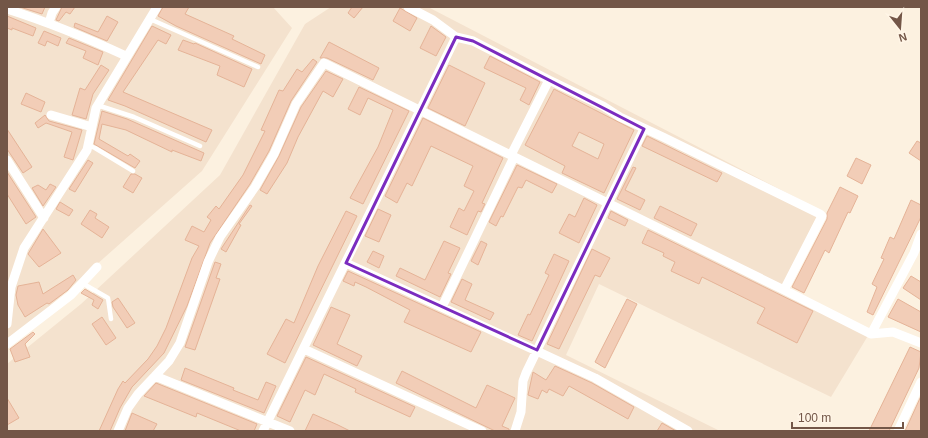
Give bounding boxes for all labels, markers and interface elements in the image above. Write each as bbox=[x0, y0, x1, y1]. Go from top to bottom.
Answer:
north arrow bbox=[880, 8, 920, 48]
text: N bbox=[897, 31, 908, 44]
scale bar bbox=[792, 404, 903, 430]
text: 100 m bbox=[798, 411, 831, 425]

